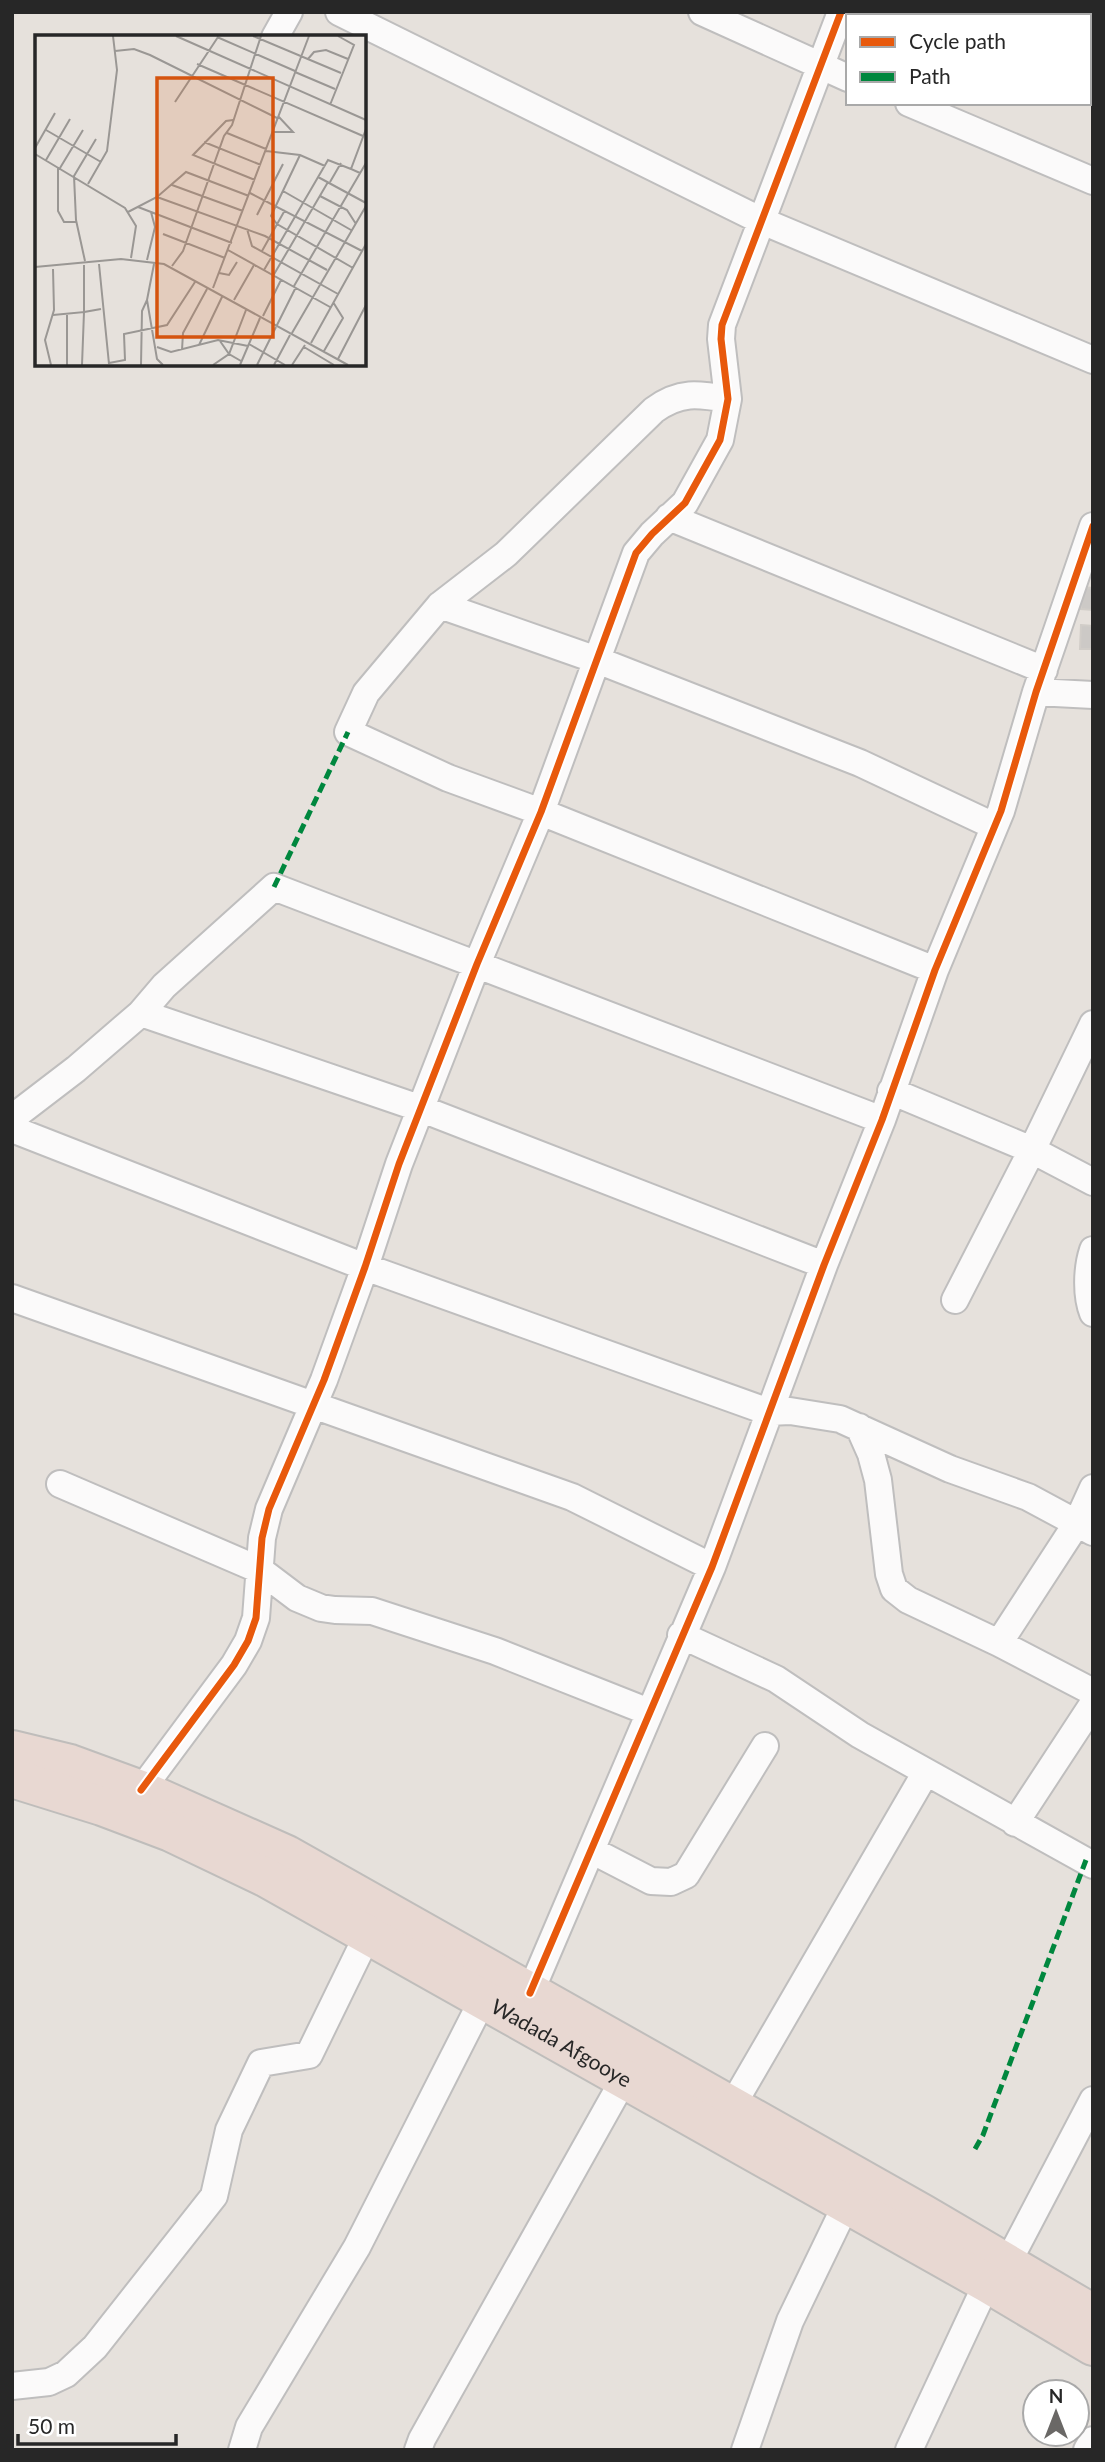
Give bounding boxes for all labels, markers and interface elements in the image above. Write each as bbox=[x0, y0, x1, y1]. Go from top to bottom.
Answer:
legend bbox=[846, 14, 1091, 105]
text: Cycle path bbox=[909, 28, 1006, 53]
inset map bbox=[35, 35, 366, 366]
text: Path bbox=[909, 63, 951, 88]
street label: Wadada Afgooye bbox=[487, 1993, 636, 2092]
north arrow bbox=[1021, 2378, 1091, 2448]
text: N bbox=[1049, 2384, 1063, 2407]
scale bar bbox=[18, 2402, 175, 2446]
text: 50 m bbox=[28, 2413, 75, 2438]

